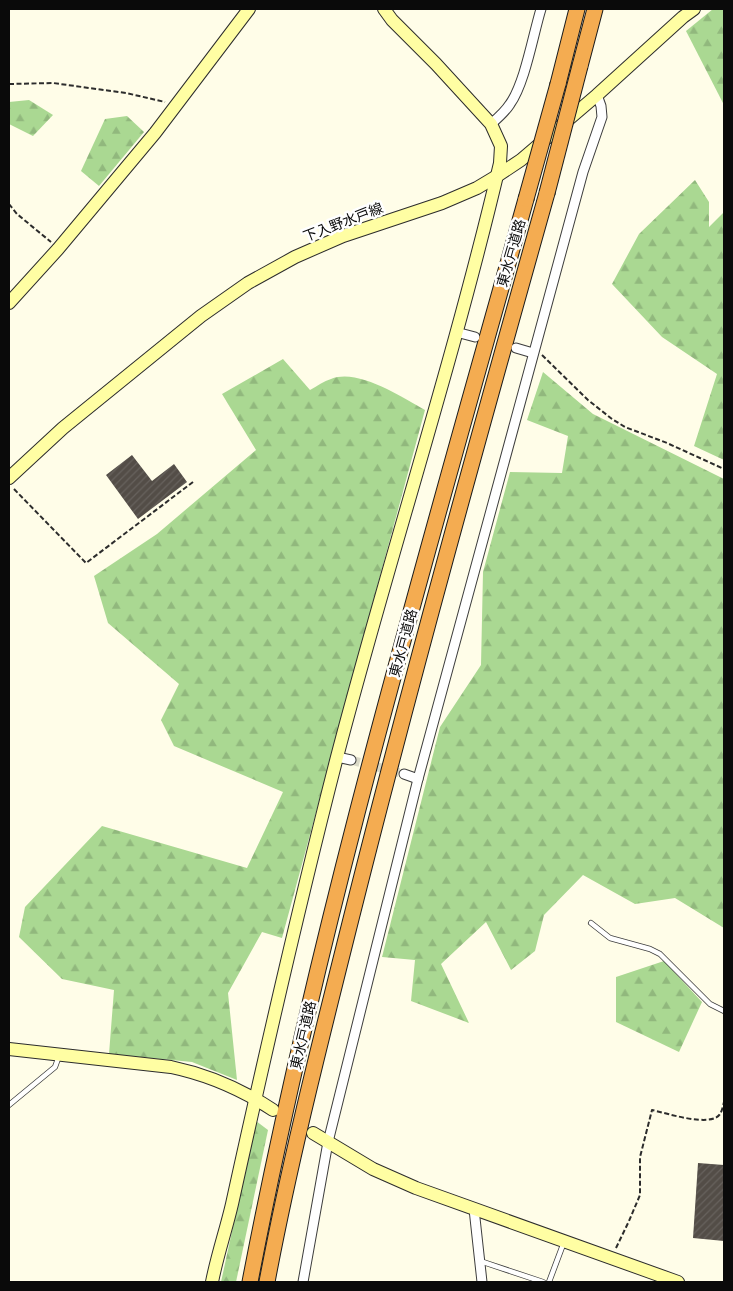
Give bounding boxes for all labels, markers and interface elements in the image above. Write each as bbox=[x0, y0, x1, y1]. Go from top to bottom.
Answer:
street label: 下入野水戸線 bbox=[301, 199, 385, 245]
street label: 東水戸道路 bbox=[493, 217, 529, 289]
street label: 東水戸道路 bbox=[385, 607, 421, 679]
street label: 東水戸道路 bbox=[286, 999, 320, 1071]

